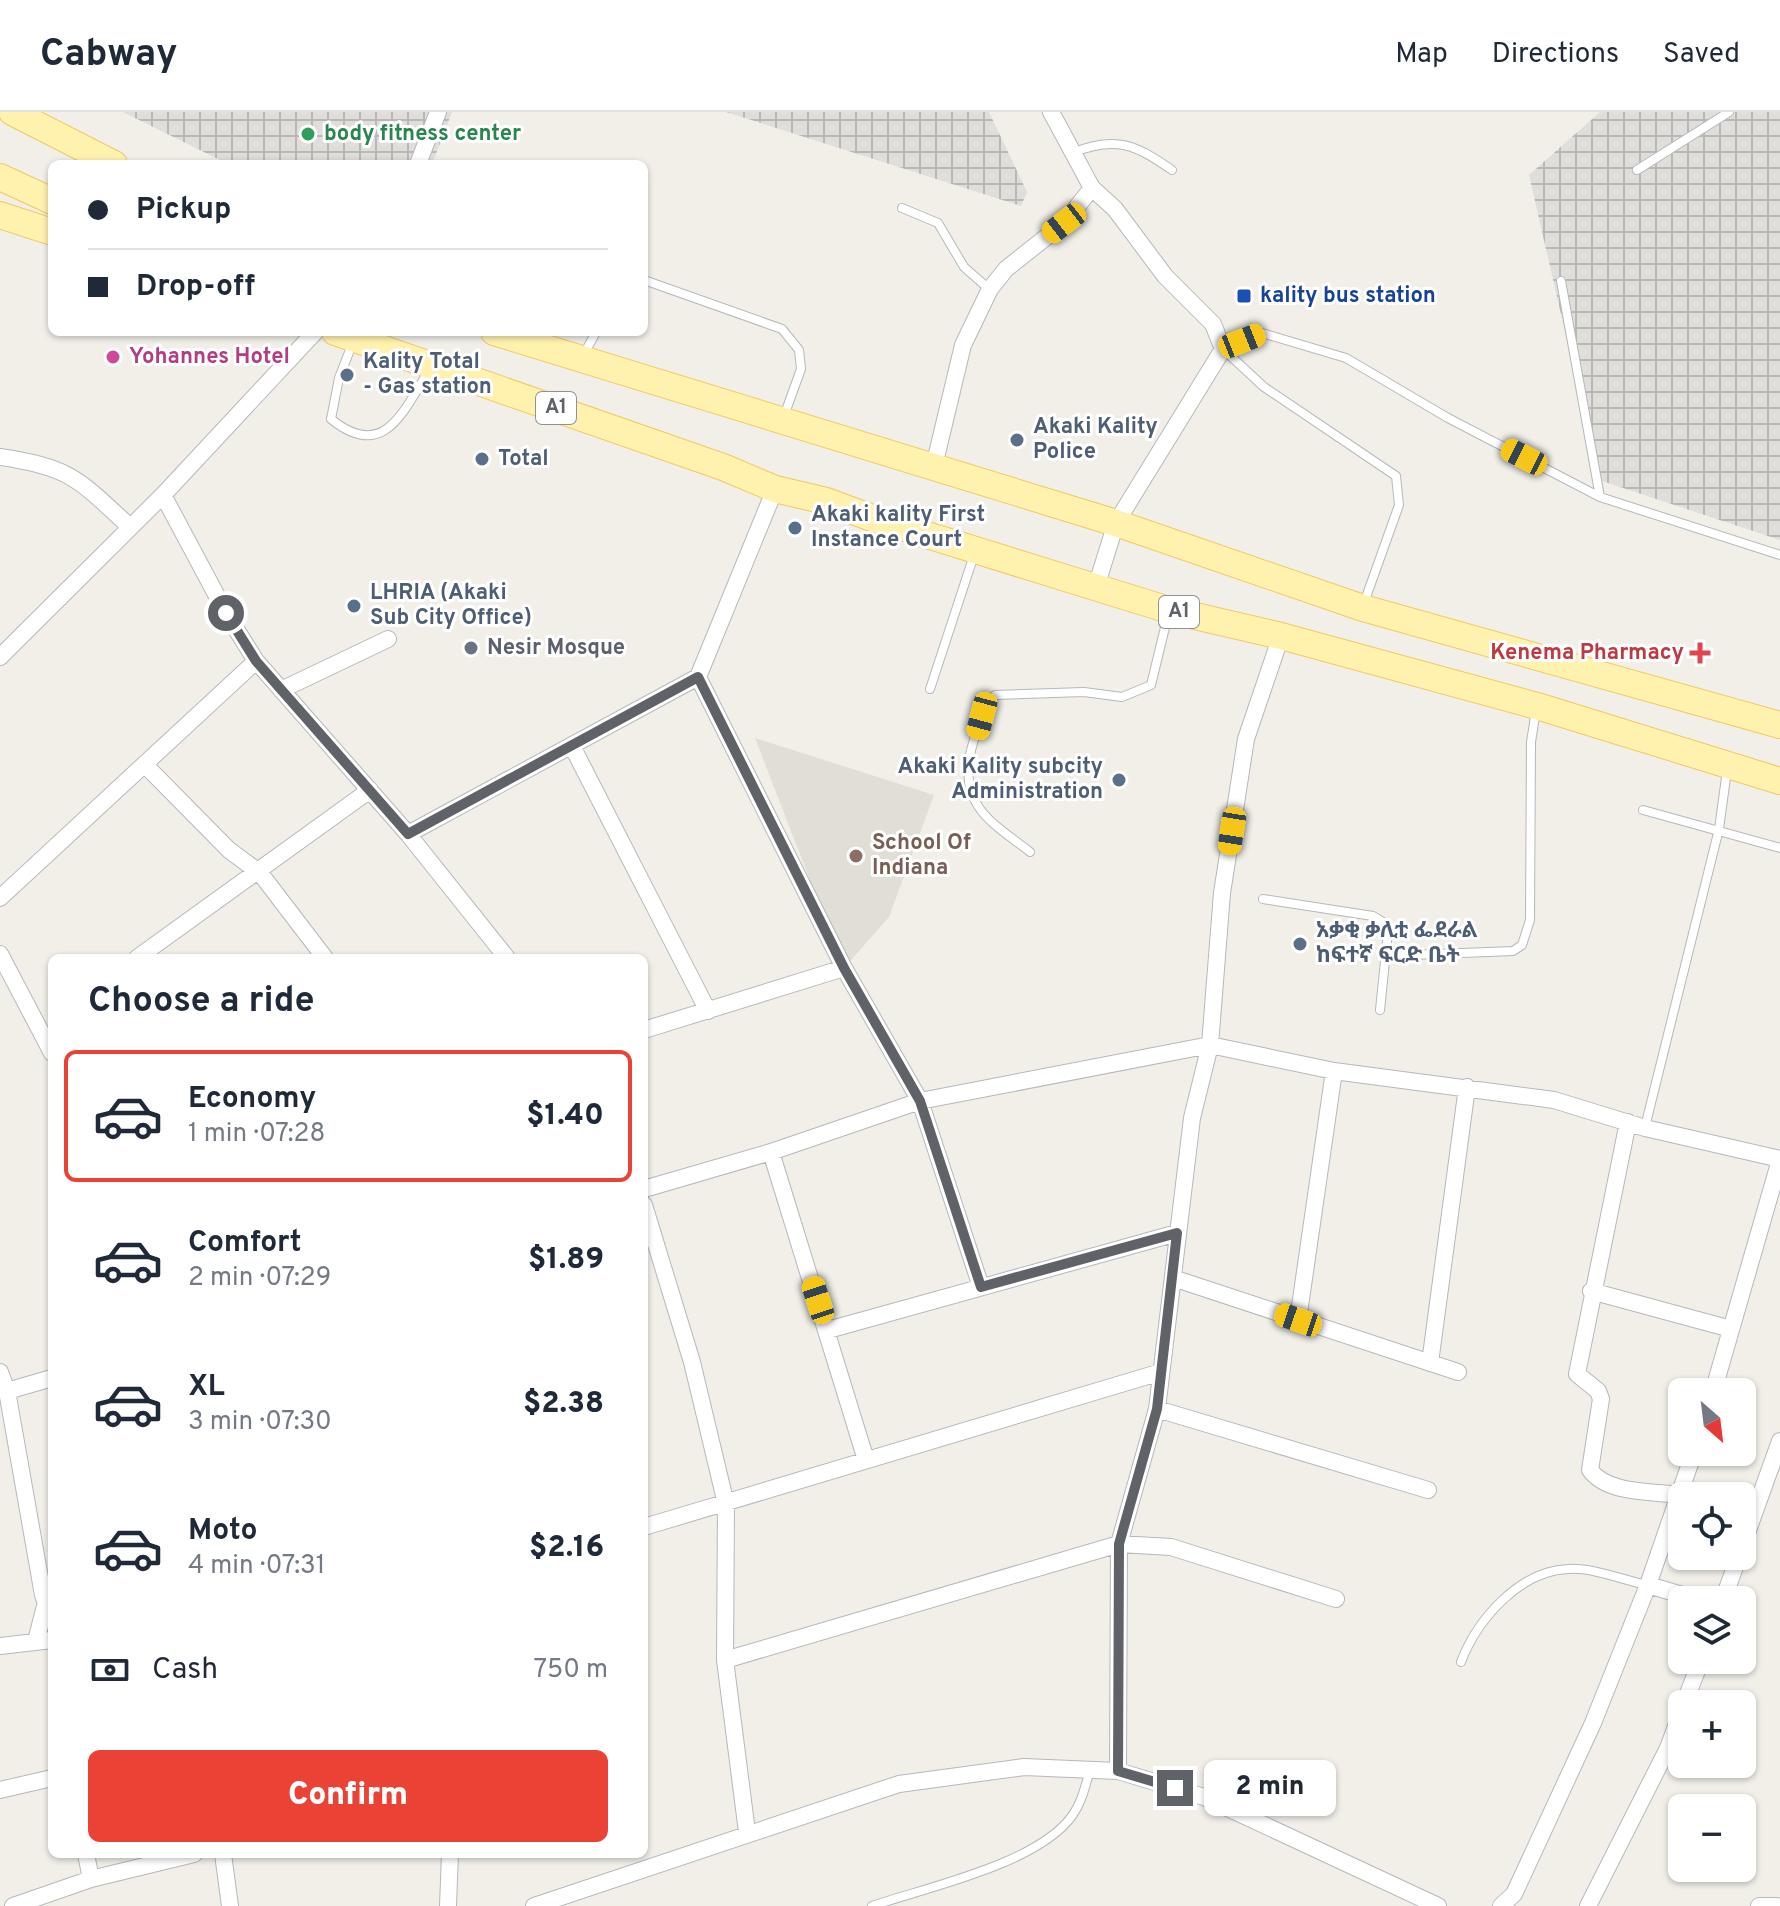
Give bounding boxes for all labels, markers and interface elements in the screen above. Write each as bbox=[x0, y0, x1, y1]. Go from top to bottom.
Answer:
text: Cabway bbox=[40, 31, 178, 80]
text: Map bbox=[1395, 37, 1448, 73]
text: Directions bbox=[1492, 37, 1619, 73]
text: Saved bbox=[1663, 37, 1740, 73]
place label: body fitness center bbox=[324, 121, 521, 148]
marker: body fitness center bbox=[299, 125, 317, 143]
text: Pickup bbox=[136, 192, 231, 229]
car bbox=[1038, 199, 1090, 247]
text: Drop-off bbox=[136, 269, 255, 306]
place label: kality bus station bbox=[1260, 283, 1436, 310]
marker: kality bus station bbox=[1235, 287, 1253, 305]
car bbox=[1215, 321, 1269, 361]
place label: Yohannes Hotel bbox=[129, 344, 290, 371]
marker: Yohannes Hotel bbox=[104, 348, 122, 366]
place label: Kality Total - Gas station bbox=[363, 349, 492, 401]
marker: Kality Total - Gas station bbox=[338, 366, 356, 384]
road number: A1 bbox=[536, 392, 576, 424]
place label: Akaki Kality Police bbox=[1033, 414, 1158, 466]
marker: Akaki Kality Police bbox=[1008, 431, 1026, 449]
car bbox=[1497, 435, 1551, 479]
place label: Total bbox=[498, 446, 549, 473]
marker: Total bbox=[473, 450, 491, 468]
place label: Akaki kality First Instance Court bbox=[811, 502, 985, 554]
marker: Akaki kality First Instance Court bbox=[786, 519, 804, 537]
place label: LHRIA (Akaki Sub City Office) bbox=[370, 580, 532, 632]
route start bbox=[208, 595, 244, 631]
road number: A1 bbox=[1159, 596, 1199, 628]
marker: LHRIA (Akaki Sub City Office) bbox=[345, 597, 363, 615]
place label: Nesir Mosque bbox=[487, 635, 625, 662]
marker: Nesir Mosque bbox=[462, 639, 480, 657]
place label: Kenema Pharmacy bbox=[1490, 640, 1684, 667]
marker: Kenema Pharmacy bbox=[1691, 644, 1709, 662]
car bbox=[964, 690, 1000, 742]
place label: Akaki Kality subcity Administration bbox=[898, 754, 1103, 806]
marker: Akaki Kality subcity Administration bbox=[1110, 771, 1128, 789]
car bbox=[1216, 805, 1248, 857]
place label: School Of Indiana bbox=[872, 830, 971, 882]
marker: School Of Indiana bbox=[847, 847, 865, 865]
place label: አቃቂ ቃሊቲ ፌደራል ከፍተኛ ፍርድ ቤት bbox=[1316, 918, 1477, 970]
marker: አቃቂ ቃሊቲ ፌደራል ከፍተኛ ፍርድ ቤት bbox=[1291, 935, 1309, 953]
text: Choose a ride bbox=[88, 979, 314, 1025]
icon: car bbox=[92, 1080, 164, 1152]
text: Economy bbox=[188, 1081, 316, 1118]
text: $1.40 bbox=[526, 1098, 604, 1135]
text: 1 min · 07:28 bbox=[188, 1118, 325, 1151]
icon: car bbox=[92, 1224, 164, 1296]
text: Comfort bbox=[188, 1225, 301, 1262]
text: $1.89 bbox=[528, 1242, 604, 1279]
text: 2 min · 07:29 bbox=[188, 1262, 331, 1295]
car bbox=[799, 1273, 837, 1327]
car bbox=[1271, 1301, 1325, 1339]
icon: car bbox=[92, 1368, 164, 1440]
text: XL bbox=[188, 1369, 225, 1406]
north arrow bbox=[1668, 1378, 1756, 1466]
map controls bbox=[1668, 1378, 1756, 1882]
text: $2.38 bbox=[523, 1386, 604, 1423]
text: 3 min · 07:30 bbox=[188, 1406, 332, 1439]
button: locate bbox=[1668, 1482, 1756, 1570]
icon: car bbox=[92, 1512, 164, 1584]
text: Moto bbox=[188, 1513, 258, 1550]
text: $2.16 bbox=[529, 1530, 604, 1567]
text: 4 min · 07:31 bbox=[188, 1550, 325, 1583]
button: layers bbox=[1668, 1586, 1756, 1674]
icon: cash bbox=[88, 1648, 132, 1692]
text: Cash bbox=[152, 1652, 218, 1689]
text: 750 m bbox=[534, 1654, 608, 1687]
button: + bbox=[1668, 1690, 1756, 1778]
button: Confirm bbox=[88, 1750, 608, 1842]
callout: 2 min bbox=[1203, 1760, 1335, 1816]
route end bbox=[1157, 1770, 1193, 1806]
text: 2 min bbox=[1236, 1771, 1304, 1804]
button: − bbox=[1668, 1794, 1756, 1882]

